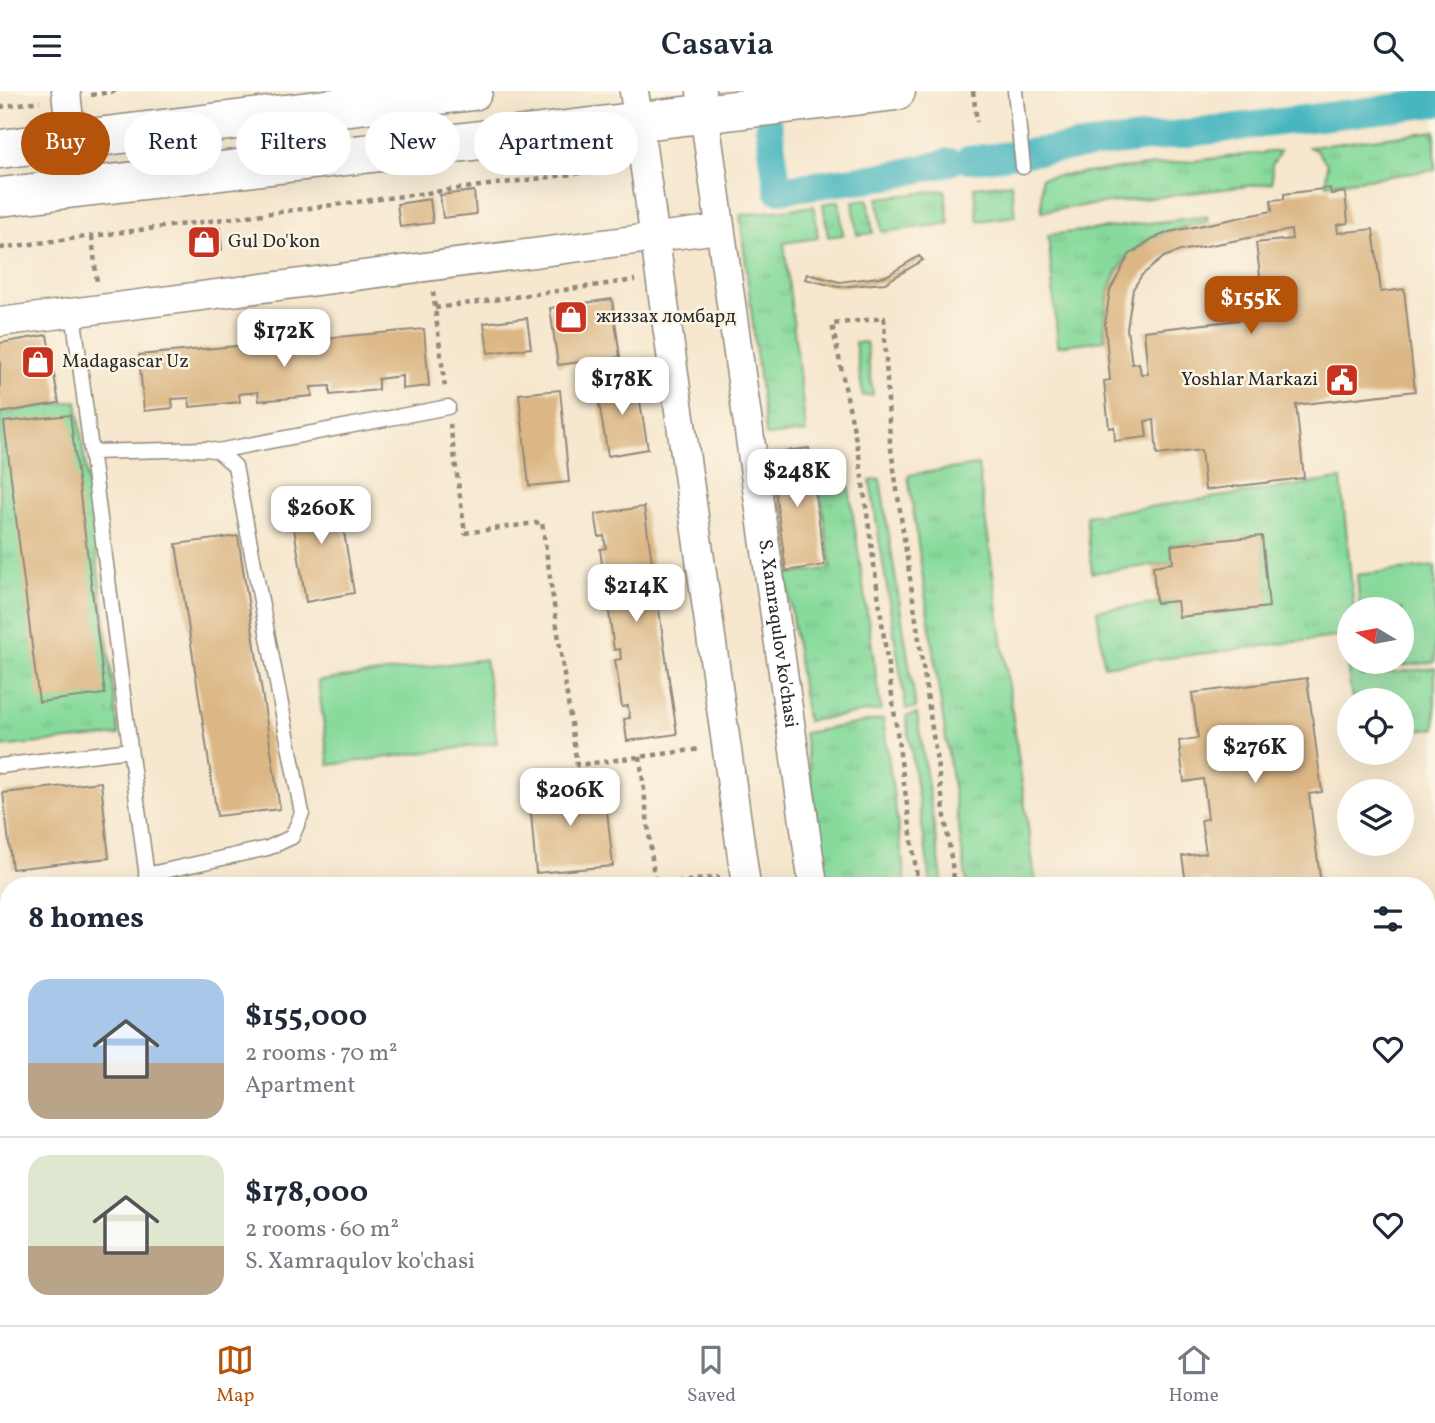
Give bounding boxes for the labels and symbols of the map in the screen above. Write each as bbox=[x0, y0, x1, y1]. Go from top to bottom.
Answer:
shop icon: Gul Do'kon bbox=[185, 223, 223, 261]
place label: Gul Do'kon bbox=[228, 229, 320, 255]
pin: $155K bbox=[1202, 277, 1300, 336]
shop icon: жиззах ломбард bbox=[552, 298, 590, 336]
place label: жиззах ломбард bbox=[596, 304, 736, 330]
pin: $172K bbox=[235, 309, 333, 369]
shop icon: Madagascar Uz bbox=[19, 343, 57, 381]
place label: Madagascar Uz bbox=[62, 349, 189, 375]
pin: $178K bbox=[573, 357, 671, 417]
public building icon: Yoshlar Markazi bbox=[1323, 361, 1361, 399]
place label: Yoshlar Markazi bbox=[1181, 367, 1318, 393]
pin: $248K bbox=[748, 449, 846, 509]
pin: $260K bbox=[272, 487, 370, 546]
street label: S. Xamraqulov ko'chasi bbox=[751, 538, 804, 730]
pin: $214K bbox=[587, 565, 685, 624]
north arrow bbox=[1337, 597, 1414, 674]
pin: $276K bbox=[1206, 725, 1304, 785]
pin: $206K bbox=[521, 769, 619, 828]

